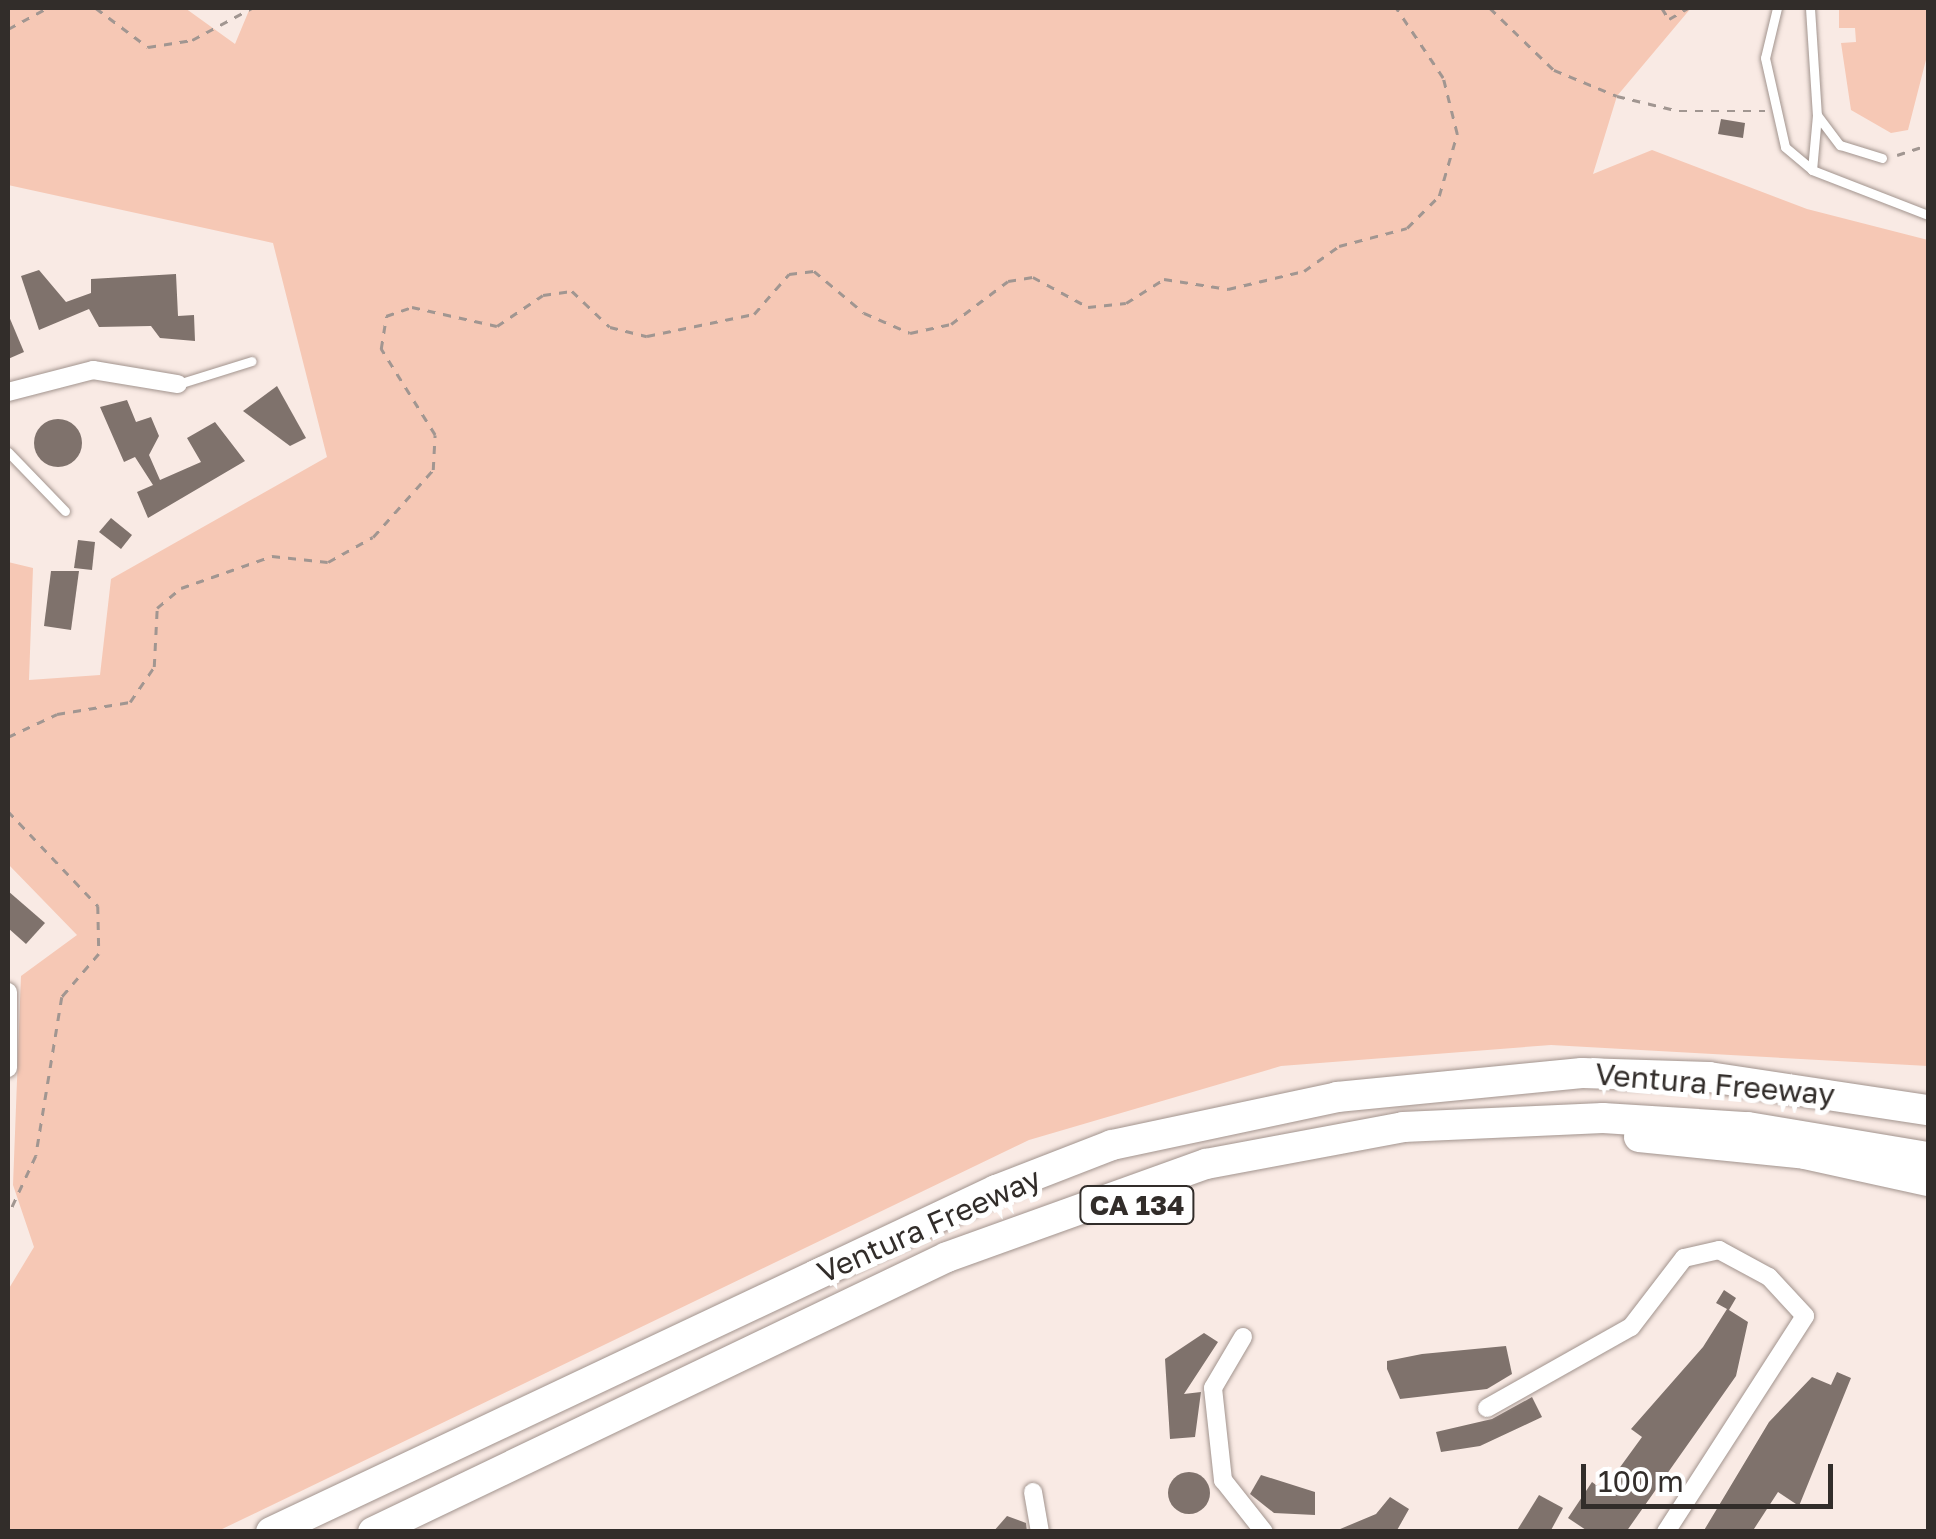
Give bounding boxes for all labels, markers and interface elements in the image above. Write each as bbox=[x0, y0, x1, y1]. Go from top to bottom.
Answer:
street label: Ventura Freeway bbox=[1594, 1056, 1836, 1112]
street label: Ventura Freeway bbox=[812, 1160, 1046, 1290]
road number: CA 134 bbox=[1077, 1182, 1197, 1228]
scale bar bbox=[1586, 1444, 1838, 1506]
text: 100 m bbox=[1598, 1463, 1684, 1499]

